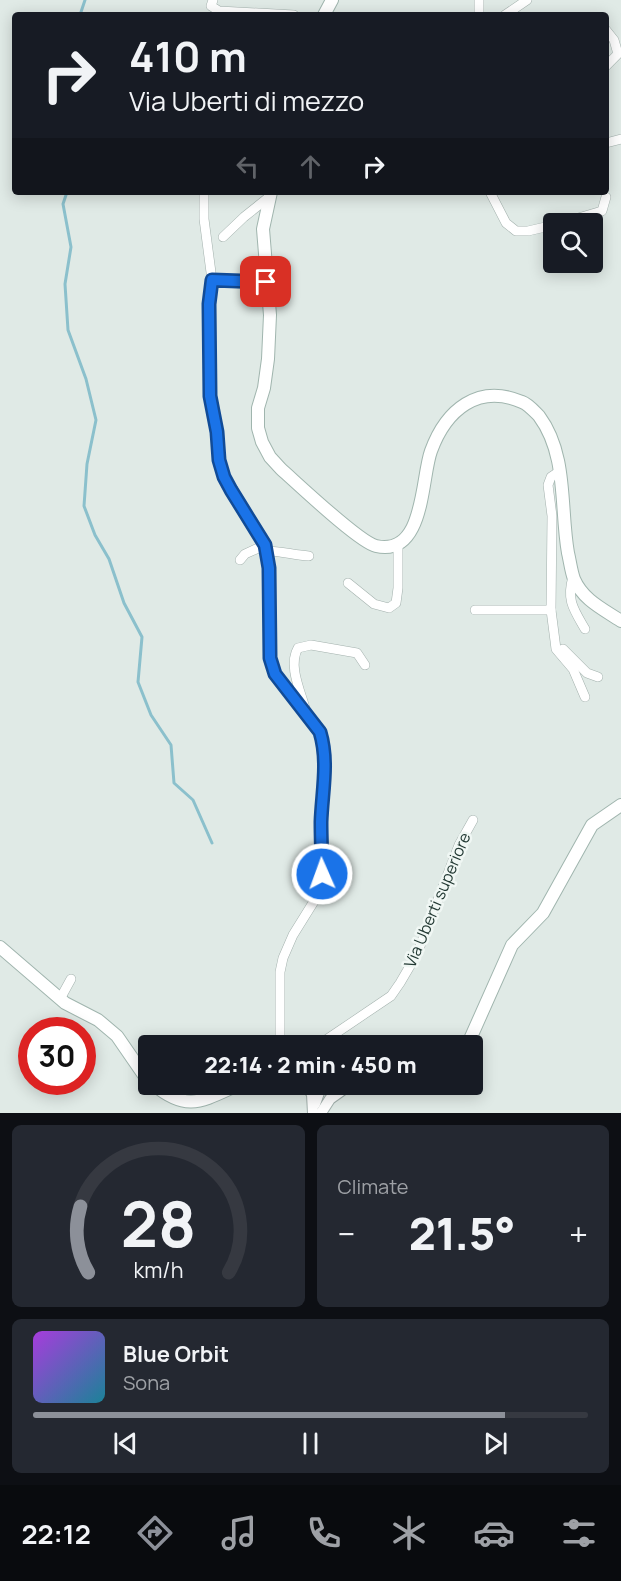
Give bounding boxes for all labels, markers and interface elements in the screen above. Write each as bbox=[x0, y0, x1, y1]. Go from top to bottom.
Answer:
text: 410 m bbox=[129, 27, 247, 85]
icon: right bbox=[30, 36, 108, 114]
text: Via Uberti di mezzo bbox=[129, 82, 364, 119]
icon: left bbox=[231, 150, 264, 183]
icon: ahead bbox=[294, 150, 327, 183]
icon: right bbox=[357, 150, 390, 183]
map controls bbox=[543, 213, 603, 273]
button: search bbox=[543, 213, 603, 273]
pin bbox=[240, 256, 291, 307]
icon: arrive bbox=[249, 265, 282, 298]
street label: Via Uberti superiore bbox=[399, 829, 475, 971]
position arrow bbox=[290, 842, 354, 906]
speed limit sign: 30 bbox=[18, 1017, 96, 1095]
text: 22:14 · 2 min · 450 m bbox=[204, 1050, 417, 1080]
text: Climate bbox=[338, 1173, 409, 1200]
text: 28 bbox=[121, 1180, 196, 1266]
text: 21.5° bbox=[409, 1202, 516, 1264]
text: − bbox=[338, 1211, 355, 1256]
text: + bbox=[569, 1211, 588, 1256]
text: km/h bbox=[133, 1255, 183, 1284]
text: Blue Orbit bbox=[123, 1339, 229, 1369]
text: Sona bbox=[123, 1369, 170, 1396]
icon: previous bbox=[109, 1427, 142, 1460]
icon: pause bbox=[294, 1427, 327, 1460]
icon: next bbox=[479, 1427, 512, 1460]
icon: directions bbox=[134, 1512, 176, 1554]
icon: music bbox=[218, 1512, 260, 1554]
icon: phone bbox=[303, 1512, 345, 1554]
icon: climate bbox=[388, 1512, 430, 1554]
icon: car bbox=[473, 1512, 515, 1554]
icon: filters bbox=[558, 1512, 600, 1554]
text: 22:12 bbox=[21, 1515, 91, 1552]

